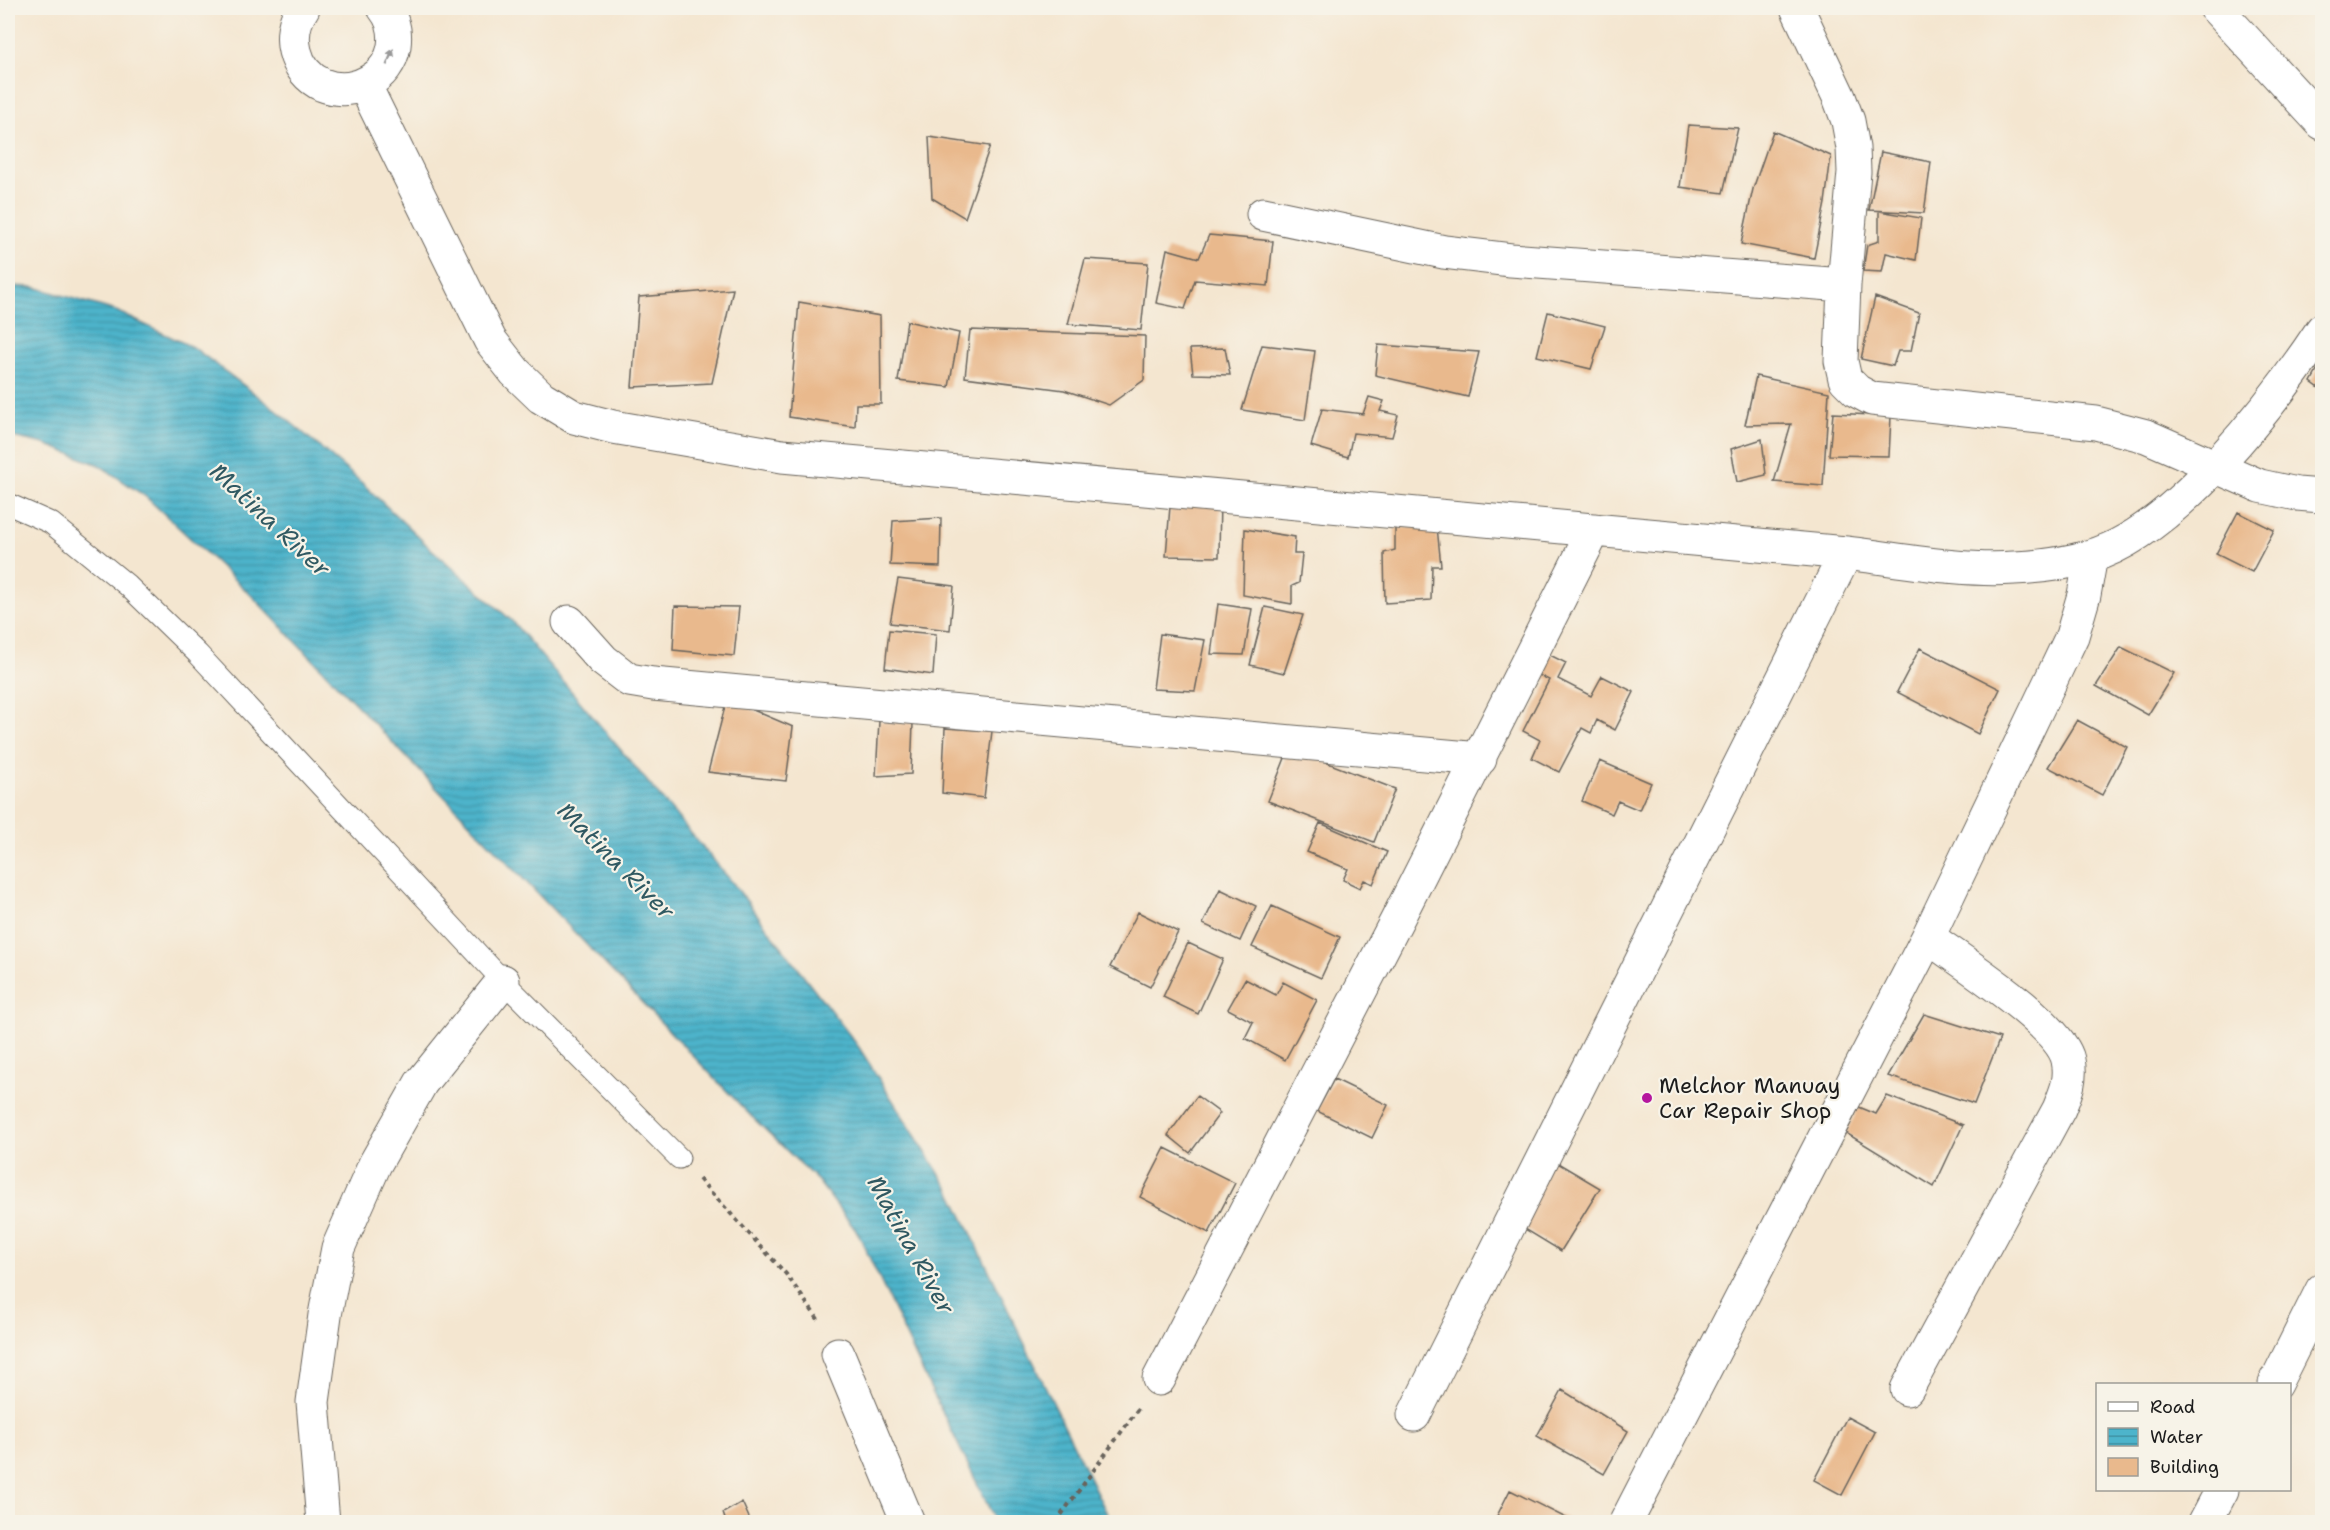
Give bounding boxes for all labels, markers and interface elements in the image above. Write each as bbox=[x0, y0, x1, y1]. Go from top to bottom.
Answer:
one-way arrow bbox=[385, 47, 395, 65]
water label: Matina River bbox=[203, 456, 338, 585]
water label: Matina River bbox=[550, 795, 682, 927]
place label: Melchor Manuay Car Repair Shop bbox=[1659, 1071, 1840, 1125]
marker: Melchor Manuay Car Repair Shop bbox=[1640, 1091, 1654, 1105]
water label: Matina River bbox=[860, 1170, 963, 1321]
legend bbox=[2096, 1383, 2291, 1491]
text: Road bbox=[2150, 1395, 2195, 1419]
text: Water bbox=[2150, 1425, 2203, 1449]
text: Building bbox=[2150, 1455, 2219, 1479]

